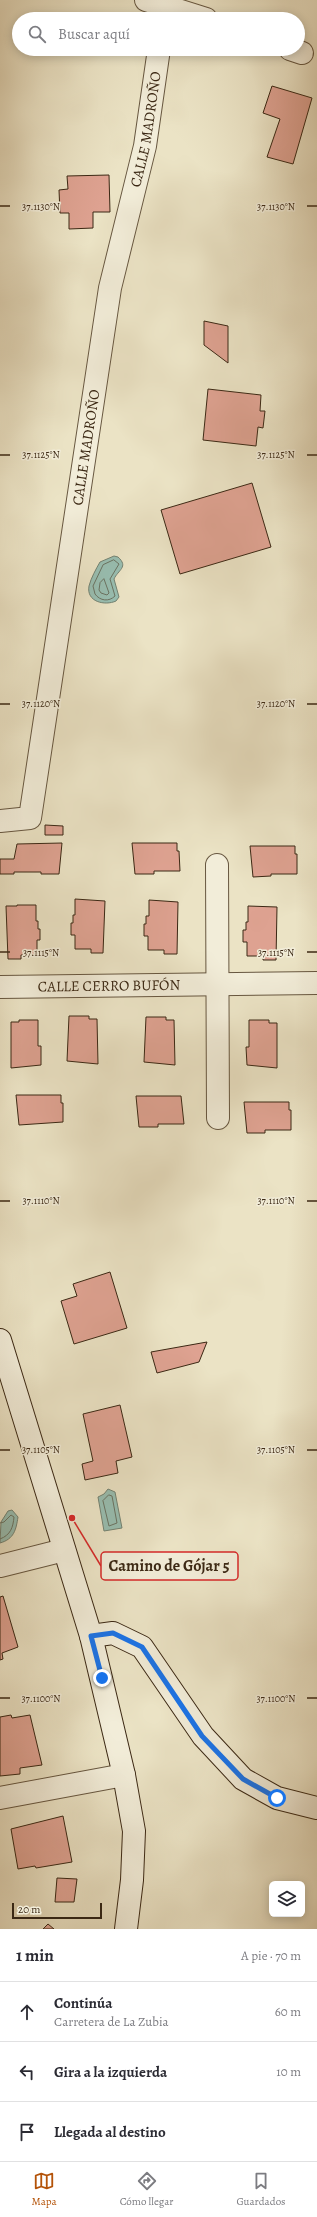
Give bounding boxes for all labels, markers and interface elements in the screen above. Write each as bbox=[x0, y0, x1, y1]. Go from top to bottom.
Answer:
search box bbox=[12, 12, 305, 56]
icon: search bbox=[26, 23, 48, 45]
text: Buscar aquí bbox=[58, 24, 130, 44]
street label: CALLE MADROÑO bbox=[125, 70, 166, 189]
text: 37.1130°N bbox=[22, 200, 60, 213]
text: 37.1130°N bbox=[257, 200, 295, 213]
street label: CALLE MADROÑO bbox=[67, 388, 105, 507]
text: 37.1125°N bbox=[22, 448, 60, 461]
text: 37.1125°N bbox=[257, 448, 295, 461]
text: 37.1120°N bbox=[22, 697, 60, 710]
text: 37.1120°N bbox=[257, 697, 295, 710]
text: 37.1115°N bbox=[23, 946, 59, 959]
text: 37.1115°N bbox=[258, 946, 294, 959]
street label: CALLE CERRO BUFÓN bbox=[38, 975, 181, 997]
text: 37.1110°N bbox=[22, 1194, 60, 1207]
text: 37.1110°N bbox=[257, 1194, 295, 1207]
text: 37.1105°N bbox=[22, 1443, 60, 1456]
text: 37.1105°N bbox=[257, 1443, 295, 1456]
callout: Camino de Gójar 5 bbox=[101, 1552, 238, 1580]
text: Camino de Gójar 5 bbox=[108, 1555, 230, 1577]
route end bbox=[93, 1669, 111, 1687]
text: 37.1100°N bbox=[21, 1692, 61, 1705]
text: 37.1100°N bbox=[256, 1692, 296, 1705]
route start bbox=[268, 1789, 286, 1807]
map controls bbox=[269, 1881, 305, 1917]
button: layers bbox=[269, 1881, 305, 1917]
scale bar bbox=[12, 1901, 102, 1920]
text: 20 m bbox=[18, 1902, 40, 1917]
text: 1 min bbox=[16, 1944, 54, 1967]
text: A pie · 70 m bbox=[241, 1947, 301, 1964]
text: Continúa bbox=[54, 1993, 112, 2013]
icon: ahead bbox=[16, 2001, 38, 2023]
text: 60 m bbox=[275, 2003, 301, 2020]
text: Carretera de La Zubia bbox=[54, 2013, 169, 2030]
icon: left bbox=[16, 2061, 38, 2083]
text: Gira a la izquierda bbox=[54, 2062, 167, 2082]
text: 10 m bbox=[276, 2063, 301, 2080]
icon: arrive bbox=[16, 2121, 38, 2143]
text: Llegada al destino bbox=[54, 2122, 166, 2142]
tab: Mapa bbox=[31, 2170, 57, 2209]
tab: Cómo llegar bbox=[120, 2170, 174, 2209]
tab: Guardados bbox=[236, 2170, 286, 2209]

